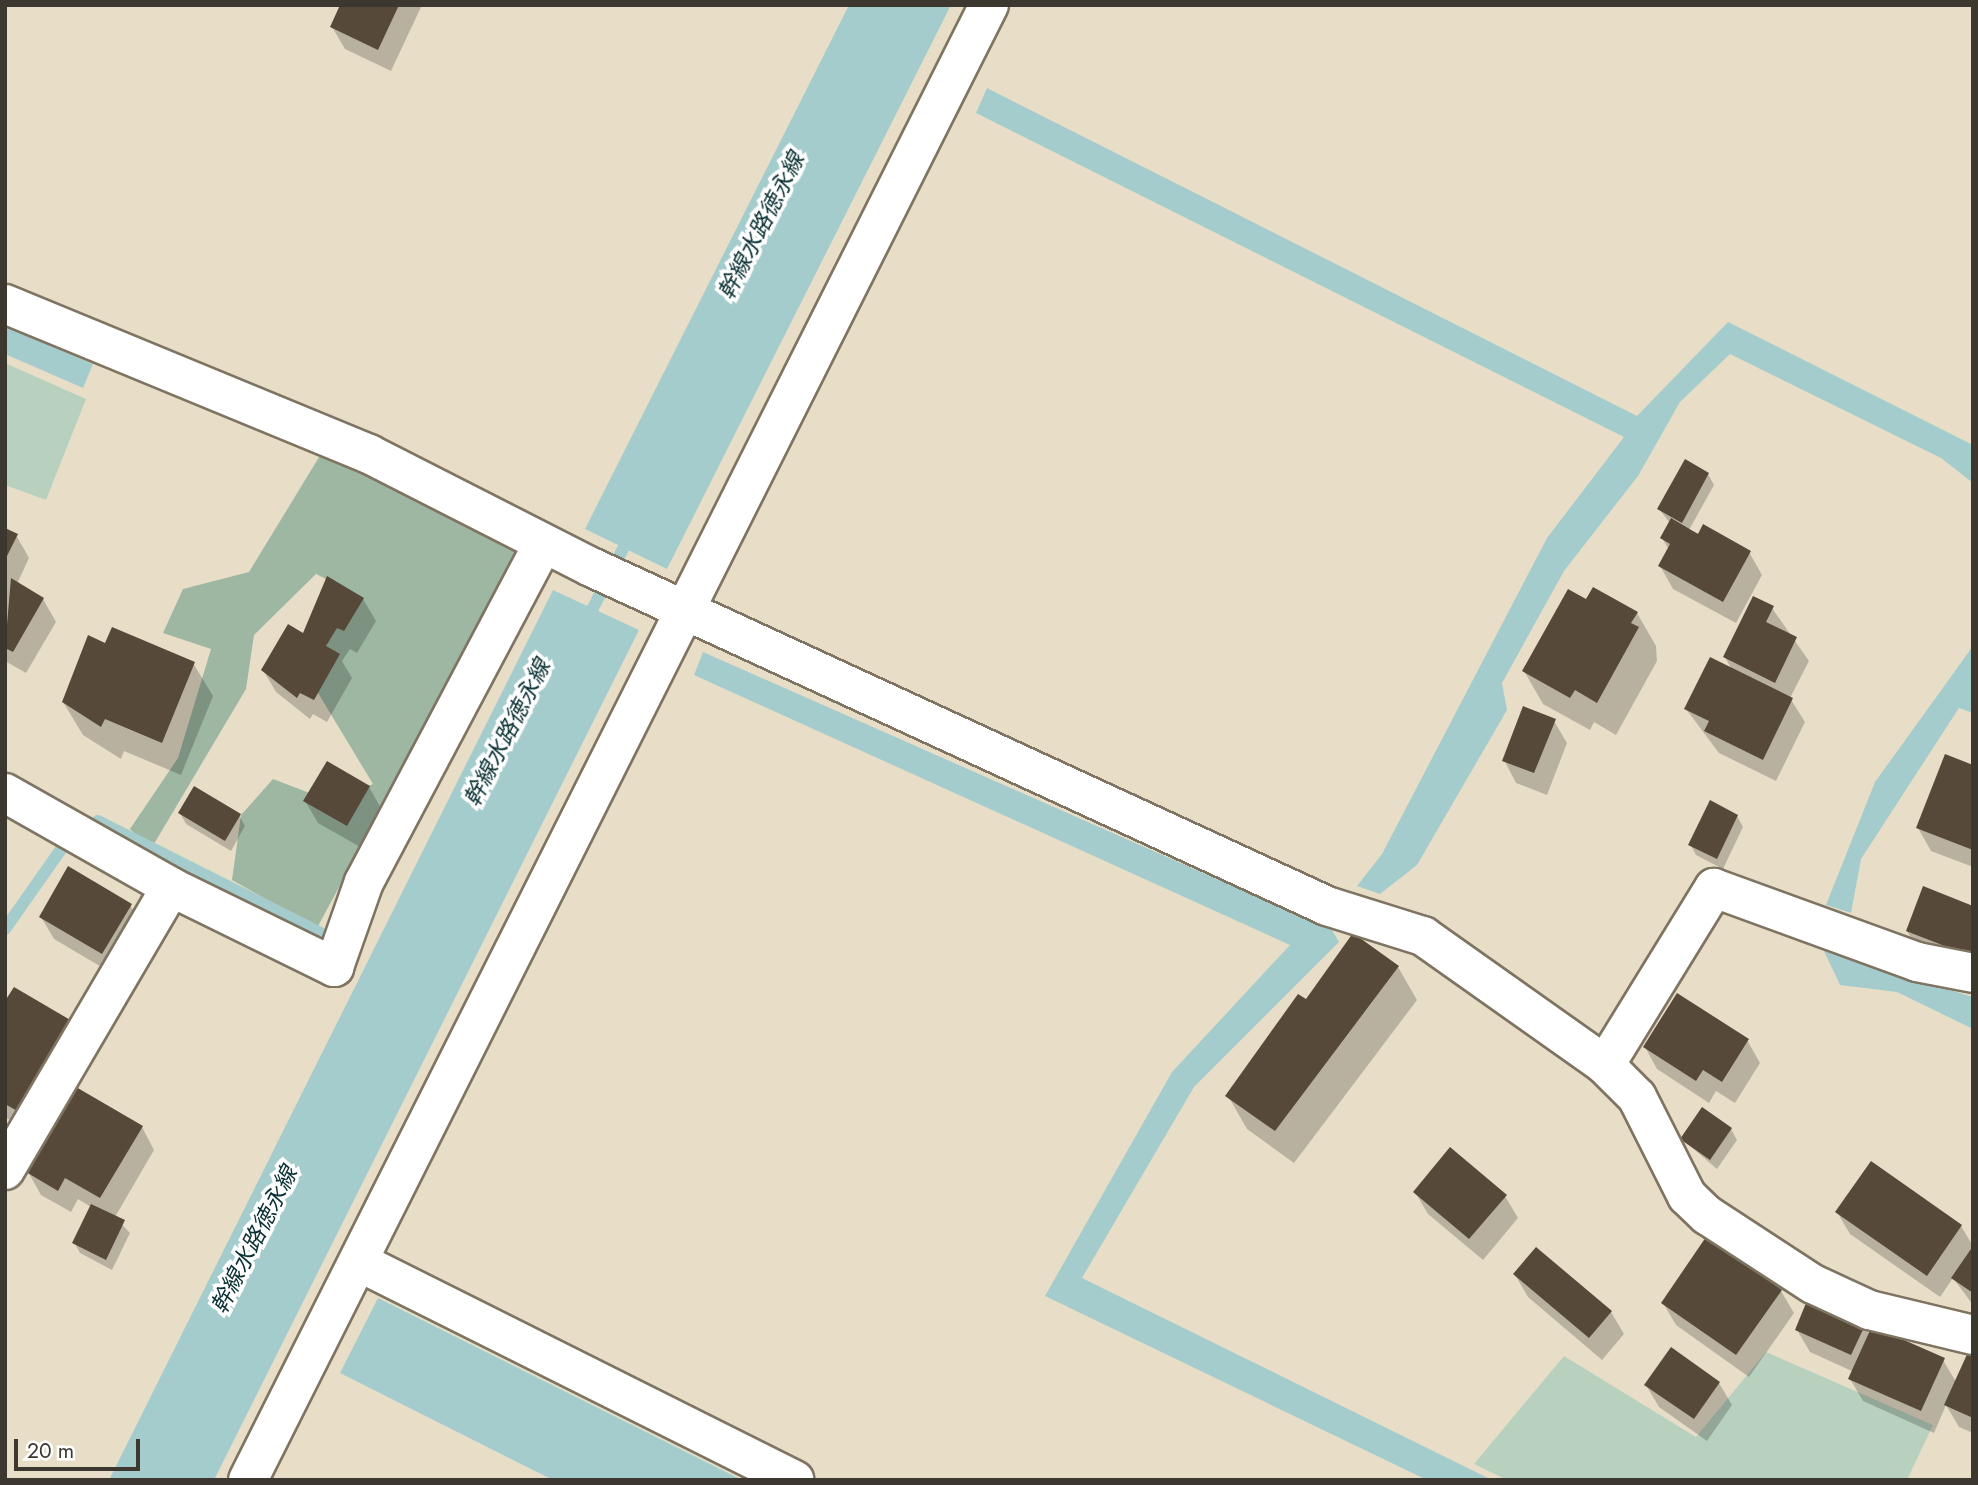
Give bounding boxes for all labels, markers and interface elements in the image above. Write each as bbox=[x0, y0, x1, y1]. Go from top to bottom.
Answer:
water label: 幹線水路徳永線 bbox=[712, 148, 810, 304]
water label: 幹線水路徳永線 bbox=[458, 655, 556, 811]
water label: 幹線水路徳永線 bbox=[205, 1162, 303, 1318]
scale bar bbox=[18, 1426, 144, 1470]
text: 20 m bbox=[27, 1436, 74, 1466]

